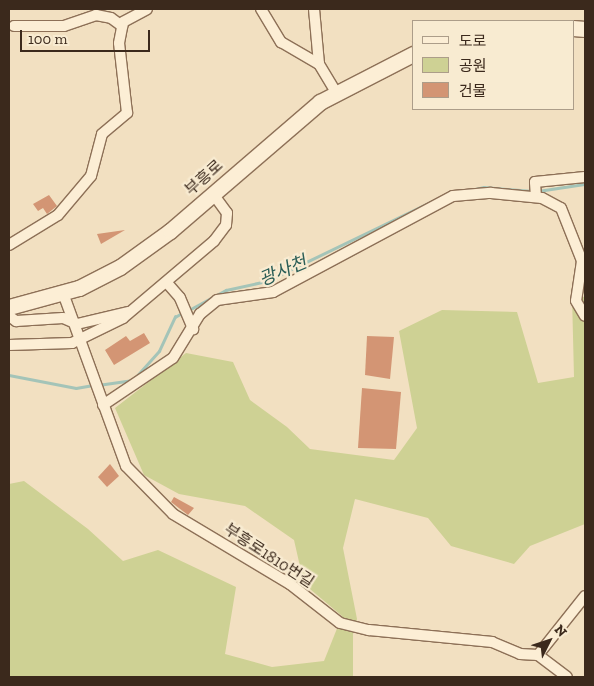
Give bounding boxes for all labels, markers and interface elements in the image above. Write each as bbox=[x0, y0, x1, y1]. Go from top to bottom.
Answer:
scale bar bbox=[22, 20, 152, 52]
legend bbox=[412, 20, 574, 110]
text: 100 m bbox=[28, 30, 67, 48]
text: 도로 bbox=[459, 32, 487, 50]
text: 공원 bbox=[459, 57, 487, 75]
text: 건물 bbox=[459, 82, 487, 100]
street label: 부흥로 bbox=[181, 156, 227, 200]
water label: 광사천 bbox=[256, 251, 310, 291]
street label: 부흥로1810번길 bbox=[220, 520, 318, 592]
north arrow bbox=[524, 616, 574, 666]
text: N bbox=[551, 621, 571, 640]

